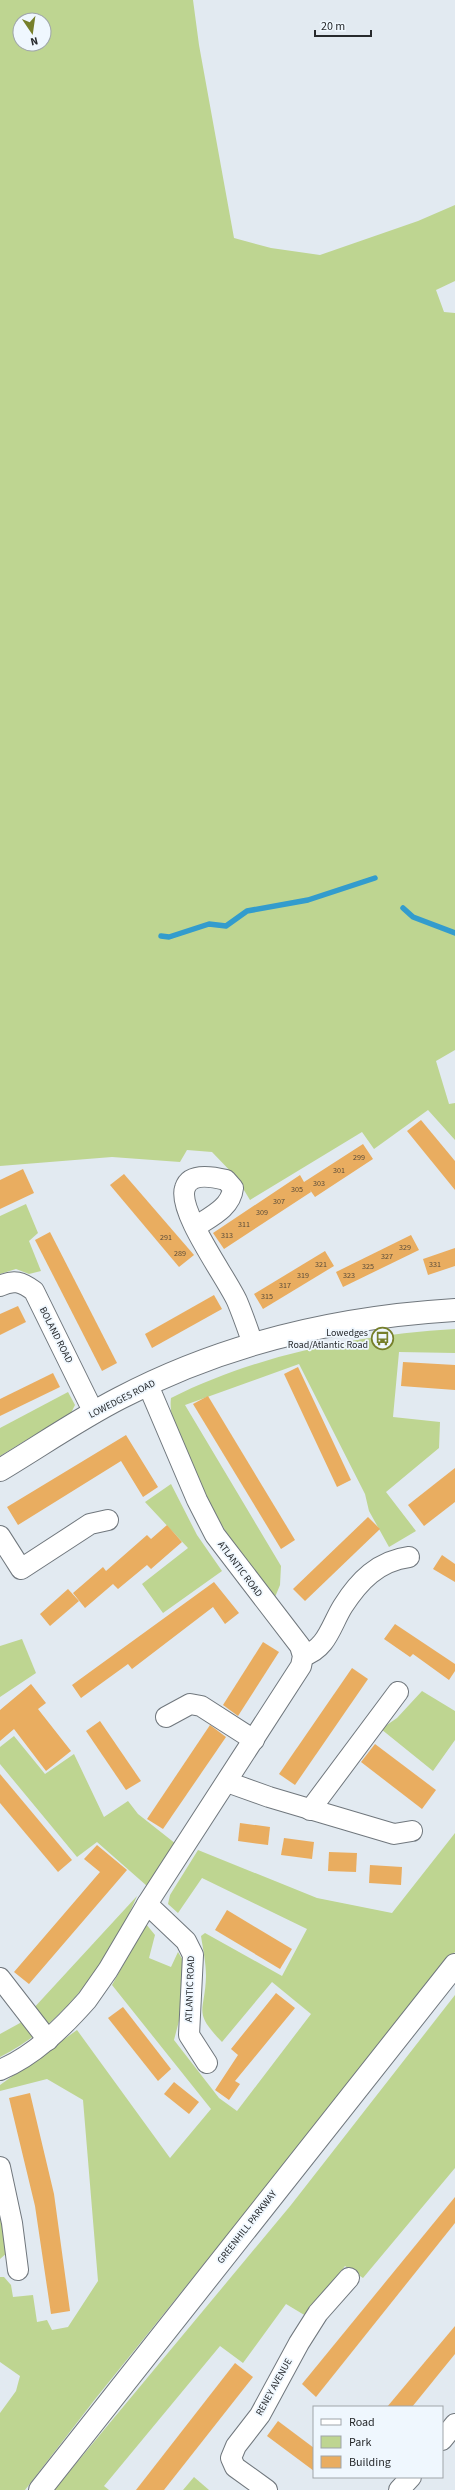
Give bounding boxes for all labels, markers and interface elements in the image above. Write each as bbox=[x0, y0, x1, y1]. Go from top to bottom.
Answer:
north arrow bbox=[12, 12, 52, 52]
scale bar bbox=[315, 12, 371, 38]
text: 20 m bbox=[321, 18, 345, 35]
text: N bbox=[29, 33, 39, 49]
house number: 299 bbox=[353, 1152, 365, 1163]
house number: 301 bbox=[333, 1165, 345, 1176]
house number: 303 bbox=[313, 1178, 325, 1189]
house number: 305 bbox=[291, 1184, 303, 1195]
house number: 307 bbox=[273, 1196, 285, 1207]
house number: 309 bbox=[256, 1207, 268, 1218]
house number: 311 bbox=[238, 1219, 250, 1230]
house number: 313 bbox=[221, 1230, 233, 1241]
house number: 291 bbox=[160, 1232, 172, 1243]
house number: 329 bbox=[399, 1242, 411, 1253]
house number: 289 bbox=[174, 1248, 186, 1259]
house number: 327 bbox=[381, 1251, 393, 1262]
house number: 321 bbox=[315, 1259, 327, 1270]
house number: 331 bbox=[429, 1259, 441, 1270]
house number: 325 bbox=[362, 1261, 374, 1272]
house number: 319 bbox=[297, 1270, 309, 1281]
house number: 323 bbox=[343, 1270, 355, 1281]
house number: 317 bbox=[279, 1280, 291, 1291]
house number: 315 bbox=[261, 1291, 273, 1302]
street label: BOLAND ROAD bbox=[36, 1305, 76, 1365]
place label: Lowedges Road/Atlantic Road bbox=[288, 1326, 368, 1352]
bus stop icon: Lowedges Road/Atlantic Road bbox=[370, 1326, 396, 1352]
street label: LOWEDGES ROAD bbox=[86, 1376, 158, 1422]
street label: ATLANTIC ROAD bbox=[214, 1538, 266, 1600]
street label: ATLANTIC ROAD bbox=[182, 1956, 198, 2022]
street label: GREENHILL PARKWAY bbox=[214, 2187, 280, 2267]
street label: RENEY AVENUE bbox=[253, 2356, 295, 2418]
legend bbox=[313, 2406, 443, 2478]
text: Road bbox=[349, 2414, 375, 2431]
text: Park bbox=[349, 2434, 371, 2451]
text: Building bbox=[349, 2454, 391, 2471]

